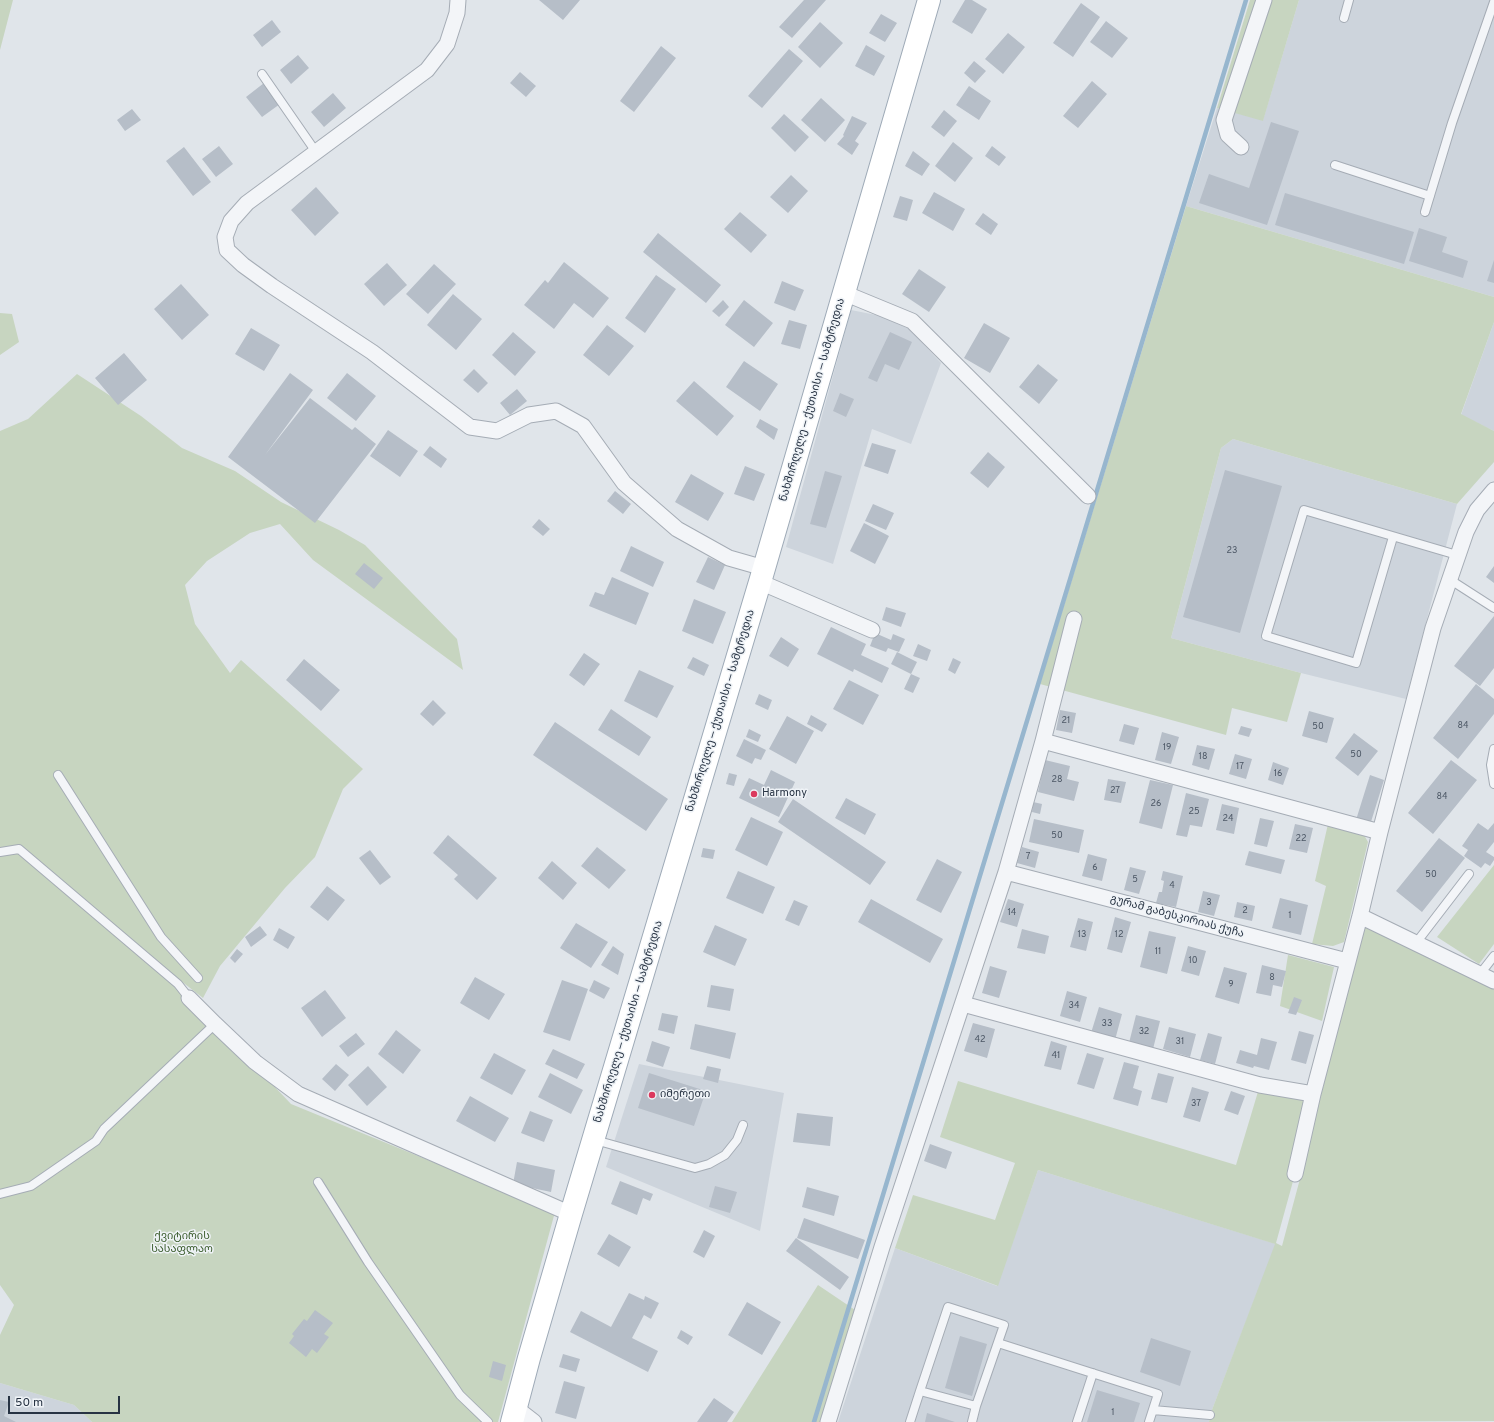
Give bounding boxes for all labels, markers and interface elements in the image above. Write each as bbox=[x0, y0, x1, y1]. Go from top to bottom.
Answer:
street label: ნახშირღელე — ქუთაისი — სამტრედია bbox=[778, 297, 848, 503]
house number: 23 bbox=[1227, 546, 1237, 556]
street label: ნახშირღელე — ქუთაისი — სამტრედია bbox=[684, 608, 758, 814]
house number: 21 bbox=[1062, 716, 1070, 726]
house number: 84 bbox=[1457, 721, 1469, 731]
house number: 50 bbox=[1312, 722, 1324, 732]
house number: 19 bbox=[1163, 743, 1171, 753]
house number: 50 bbox=[1350, 750, 1362, 760]
house number: 18 bbox=[1199, 752, 1207, 762]
house number: 17 bbox=[1236, 762, 1244, 772]
house number: 16 bbox=[1274, 769, 1282, 779]
house number: 28 bbox=[1051, 775, 1063, 785]
house number: 27 bbox=[1110, 786, 1120, 796]
place label: Harmony bbox=[762, 787, 807, 801]
marker: Harmony bbox=[749, 789, 759, 799]
house number: 84 bbox=[1436, 792, 1448, 802]
house number: 26 bbox=[1151, 799, 1161, 809]
house number: 25 bbox=[1188, 807, 1200, 817]
house number: 24 bbox=[1222, 814, 1234, 824]
house number: 50 bbox=[1051, 831, 1063, 841]
house number: 22 bbox=[1295, 834, 1307, 844]
house number: 7 bbox=[1026, 852, 1030, 862]
house number: 6 bbox=[1092, 863, 1098, 873]
house number: 50 bbox=[1425, 870, 1437, 880]
house number: 5 bbox=[1132, 875, 1138, 885]
house number: 4 bbox=[1169, 881, 1175, 891]
street label: გურამ გაბესკირიას ქუჩა bbox=[1109, 893, 1245, 941]
house number: 3 bbox=[1206, 898, 1212, 908]
house number: 2 bbox=[1242, 906, 1248, 916]
house number: 14 bbox=[1008, 908, 1016, 918]
house number: 1 bbox=[1288, 911, 1292, 921]
street label: ნახშირღელე — ქუთაისი — სამტრედია bbox=[592, 919, 666, 1125]
house number: 13 bbox=[1078, 930, 1086, 940]
house number: 12 bbox=[1115, 930, 1123, 940]
house number: 11 bbox=[1155, 947, 1161, 957]
house number: 10 bbox=[1188, 956, 1198, 966]
house number: 8 bbox=[1269, 973, 1275, 983]
house number: 9 bbox=[1228, 980, 1234, 990]
house number: 34 bbox=[1068, 1001, 1080, 1011]
house number: 33 bbox=[1102, 1019, 1112, 1029]
house number: 32 bbox=[1139, 1027, 1149, 1037]
house number: 42 bbox=[974, 1035, 986, 1045]
house number: 31 bbox=[1176, 1037, 1184, 1047]
house number: 41 bbox=[1052, 1051, 1060, 1061]
place label: იმერეთი bbox=[660, 1088, 710, 1102]
marker: იმერეთი bbox=[647, 1090, 657, 1100]
house number: 37 bbox=[1191, 1099, 1201, 1109]
park label: ქვიტირის სასაფლაო bbox=[151, 1230, 213, 1256]
scale bar bbox=[10, 1388, 122, 1414]
text: 50 m bbox=[15, 1395, 43, 1411]
house number: 1 bbox=[1111, 1408, 1115, 1418]

